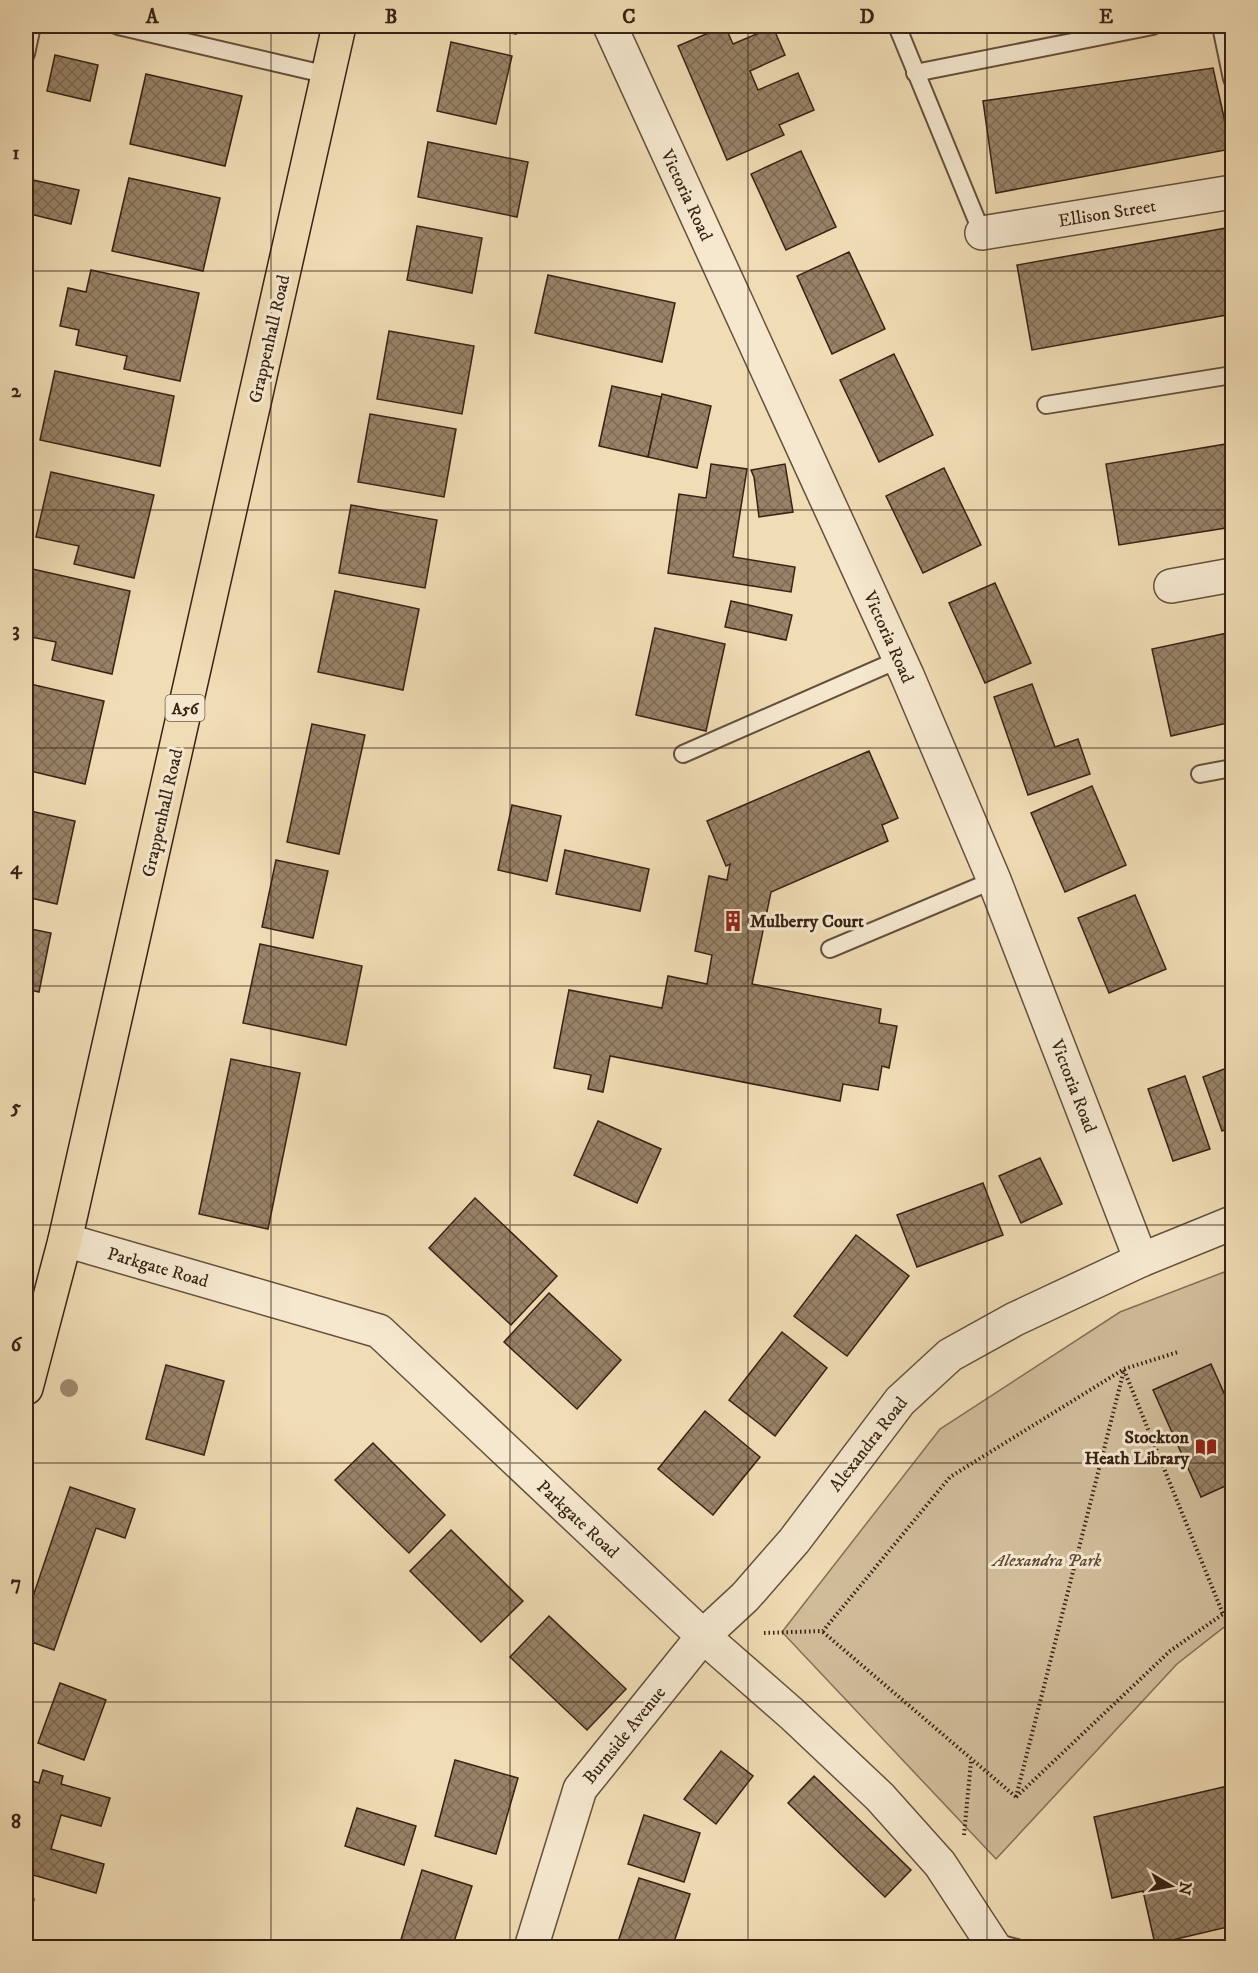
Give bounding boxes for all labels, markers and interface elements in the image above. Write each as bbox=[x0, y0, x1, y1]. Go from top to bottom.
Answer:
text: A bbox=[145, 5, 160, 30]
text: B bbox=[385, 5, 397, 30]
text: C bbox=[622, 5, 636, 30]
text: D bbox=[860, 5, 875, 30]
text: E bbox=[1099, 5, 1113, 30]
text: 1 bbox=[12, 141, 20, 166]
street label: Victoria Road bbox=[655, 145, 717, 245]
street label: Ellison Street bbox=[1057, 195, 1158, 233]
street label: Grappenhall Road bbox=[245, 273, 295, 405]
text: 2 bbox=[11, 379, 22, 404]
street label: Victoria Road bbox=[858, 587, 918, 687]
text: 3 bbox=[12, 618, 20, 643]
road number: A56 bbox=[166, 695, 204, 721]
street label: Grappenhall Road bbox=[138, 747, 188, 879]
text: 4 bbox=[10, 856, 23, 881]
building icon: Mulberry Court bbox=[721, 909, 745, 933]
place label: Mulberry Court bbox=[750, 911, 864, 933]
street label: Victoria Road bbox=[1045, 1036, 1101, 1136]
text: 5 bbox=[10, 1095, 21, 1120]
street label: Parkgate Road bbox=[105, 1243, 211, 1293]
text: 6 bbox=[11, 1333, 23, 1358]
street label: Alexandra Road bbox=[825, 1393, 913, 1497]
place label: Stockton Heath Library bbox=[1084, 1427, 1190, 1470]
library icon: Stockton Heath Library bbox=[1194, 1435, 1218, 1459]
street label: Parkgate Road bbox=[532, 1476, 623, 1563]
park label: Alexandra Park bbox=[991, 1550, 1102, 1572]
text: 7 bbox=[11, 1571, 21, 1596]
street label: Burnside Avenue bbox=[579, 1682, 671, 1789]
text: 8 bbox=[11, 1810, 21, 1835]
north arrow bbox=[1141, 1856, 1201, 1916]
text: N bbox=[1174, 1880, 1196, 1897]

